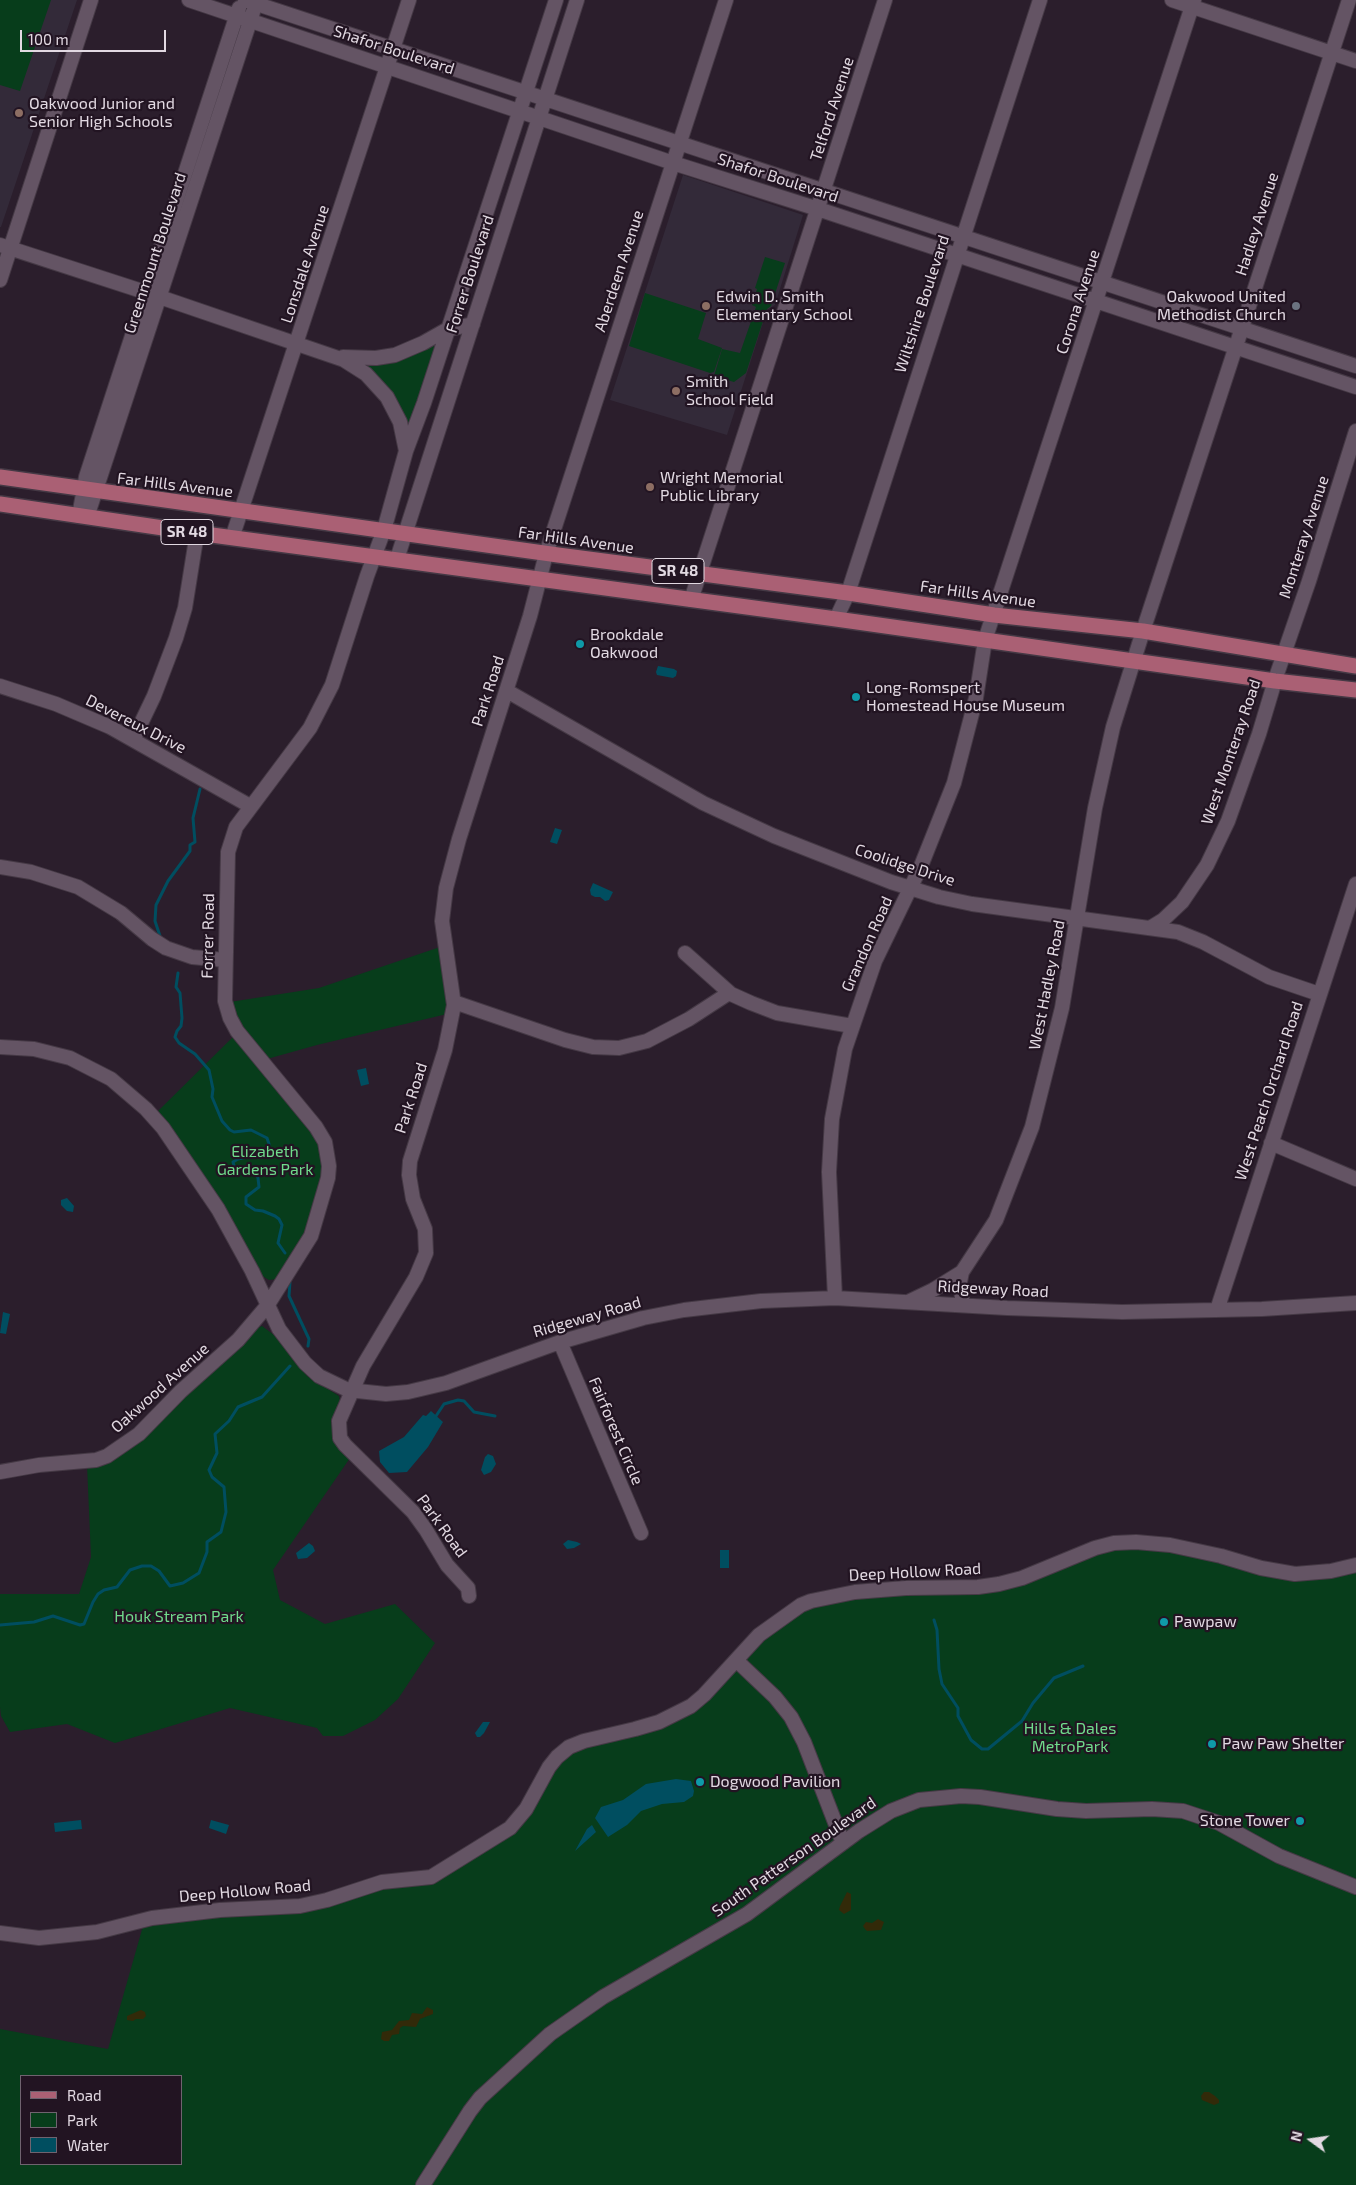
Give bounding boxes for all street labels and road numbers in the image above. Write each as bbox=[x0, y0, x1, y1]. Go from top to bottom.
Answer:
street label: Shafor Boulevard bbox=[331, 21, 457, 79]
street label: Telford Avenue bbox=[806, 54, 858, 164]
street label: Shafor Boulevard bbox=[715, 149, 841, 207]
street label: Greenmount Boulevard bbox=[120, 170, 190, 336]
street label: Hadley Avenue bbox=[1231, 170, 1283, 278]
street label: Lonsdale Avenue bbox=[277, 202, 333, 326]
street label: Aberdeen Avenue bbox=[590, 208, 648, 334]
street label: Forrer Boulevard bbox=[442, 213, 498, 335]
street label: Wiltshire Boulevard bbox=[891, 233, 953, 375]
street label: Corona Avenue bbox=[1052, 247, 1104, 357]
street label: Far Hills Avenue bbox=[116, 468, 234, 502]
street label: Monteray Avenue bbox=[1275, 473, 1333, 601]
road number: SR 48 bbox=[161, 520, 213, 544]
street label: Far Hills Avenue bbox=[517, 522, 635, 558]
road number: SR 48 bbox=[652, 558, 704, 584]
street label: Far Hills Avenue bbox=[919, 576, 1037, 612]
street label: Park Road bbox=[468, 653, 508, 729]
street label: West Monteray Road bbox=[1197, 677, 1265, 827]
street label: Devereux Drive bbox=[83, 690, 189, 758]
street label: Coolidge Drive bbox=[852, 840, 958, 890]
street label: Forrer Road bbox=[198, 893, 218, 979]
street label: Grandon Road bbox=[837, 893, 897, 995]
street label: West Hadley Road bbox=[1025, 918, 1069, 1052]
street label: West Peach Orchard Road bbox=[1231, 999, 1307, 1183]
street label: Park Road bbox=[391, 1060, 431, 1136]
street label: Ridgeway Road bbox=[937, 1277, 1049, 1301]
street label: Ridgeway Road bbox=[531, 1292, 643, 1342]
street label: Oakwood Avenue bbox=[107, 1339, 213, 1437]
street label: Fairforest Circle bbox=[585, 1374, 647, 1488]
street label: Park Road bbox=[413, 1491, 471, 1561]
street label: Deep Hollow Road bbox=[848, 1559, 982, 1585]
street label: South Patterson Boulevard bbox=[708, 1793, 880, 1921]
street label: Deep Hollow Road bbox=[178, 1876, 312, 1906]

